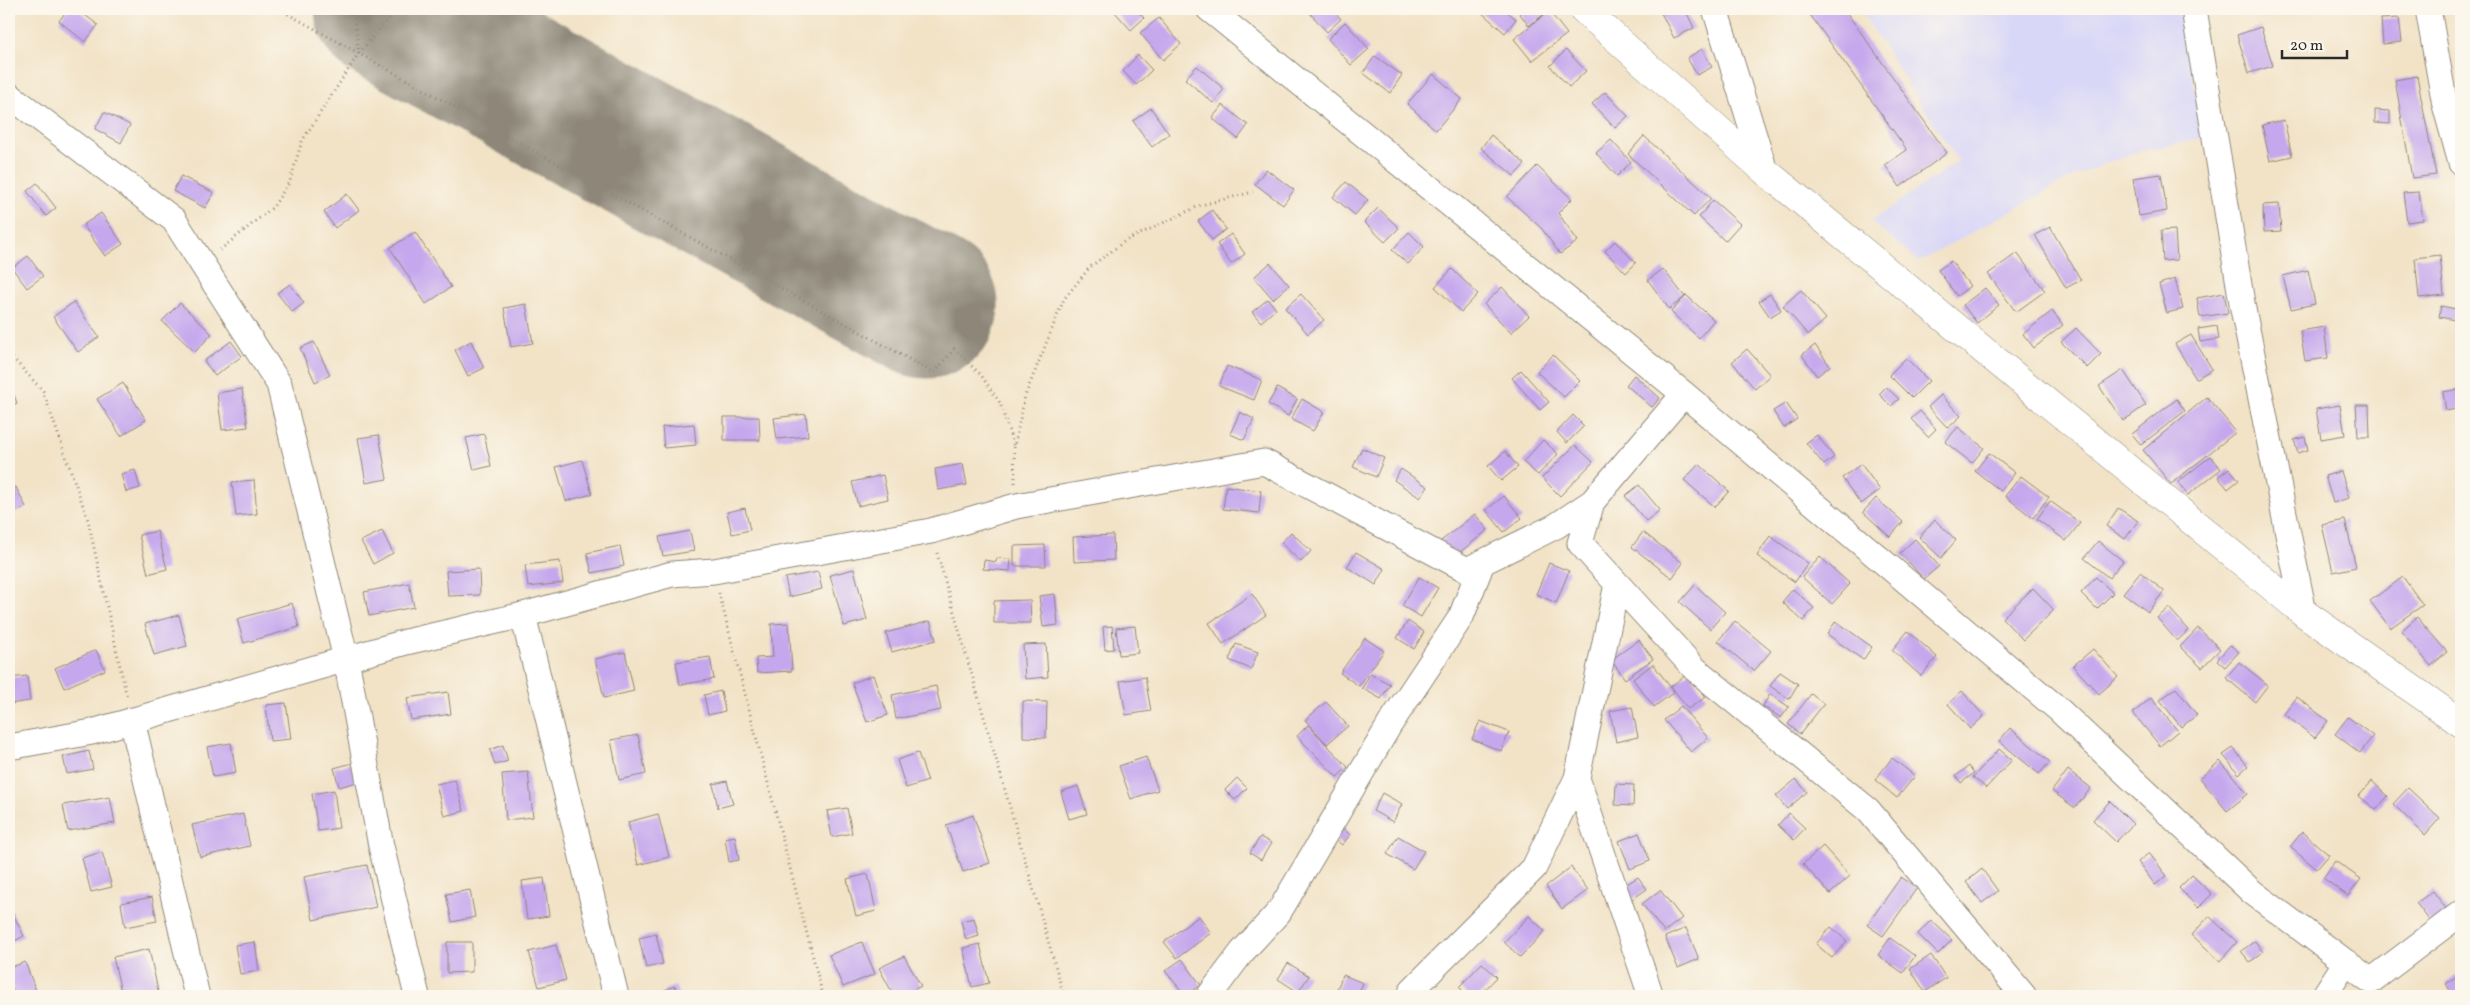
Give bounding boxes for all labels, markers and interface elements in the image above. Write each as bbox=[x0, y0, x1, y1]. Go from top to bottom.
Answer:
scale bar bbox=[2282, 28, 2348, 60]
text: 20 m bbox=[2290, 36, 2323, 57]

